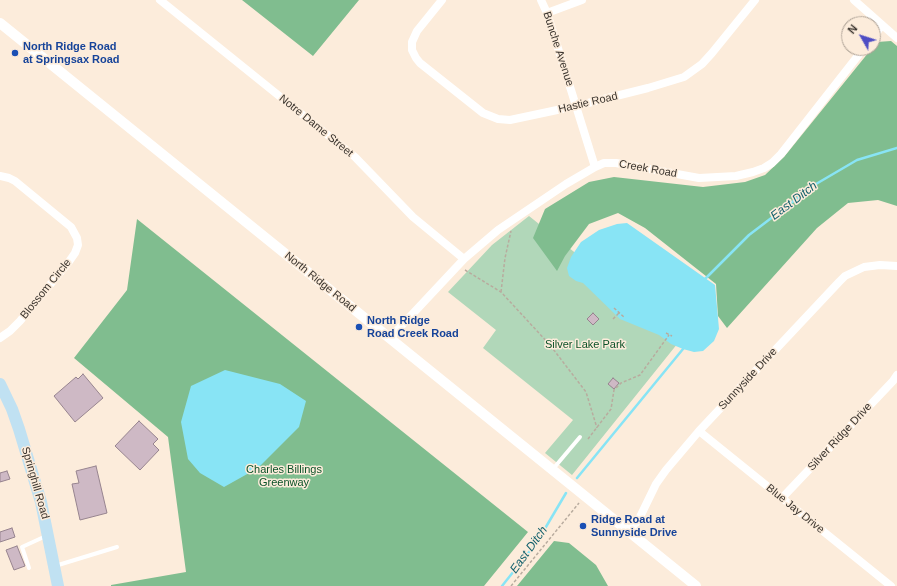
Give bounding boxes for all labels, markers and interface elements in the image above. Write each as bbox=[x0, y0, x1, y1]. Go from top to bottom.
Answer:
street label: Bunche Avenue bbox=[540, 10, 576, 88]
north arrow bbox=[841, 16, 881, 56]
text: N bbox=[845, 22, 860, 36]
place label: North Ridge Road at Springsax Road bbox=[23, 40, 120, 66]
marker: North Ridge Road at Springsax Road bbox=[10, 48, 20, 58]
street label: Hastie Road bbox=[557, 90, 619, 116]
street label: Notre Dame Street bbox=[276, 92, 356, 160]
street label: Creek Road bbox=[618, 157, 678, 181]
water label: East Ditch bbox=[768, 179, 820, 223]
street label: North Ridge Road bbox=[282, 249, 358, 315]
street label: Blossom Circle bbox=[18, 256, 74, 322]
place label: North Ridge Road Creek Road bbox=[367, 314, 459, 340]
marker: North Ridge Road Creek Road bbox=[354, 322, 364, 332]
park label: Silver Lake Park bbox=[545, 338, 625, 352]
street label: Sunnyside Drive bbox=[716, 345, 780, 413]
street label: Silver Ridge Drive bbox=[805, 400, 875, 474]
street label: Springhill Road bbox=[18, 445, 52, 521]
park label: Charles Billings Greenway bbox=[246, 463, 322, 489]
street label: Blue Jay Drive bbox=[763, 482, 827, 536]
place label: Ridge Road at Sunnyside Drive bbox=[591, 513, 677, 539]
marker: Ridge Road at Sunnyside Drive bbox=[578, 521, 588, 531]
water label: East Ditch bbox=[507, 524, 551, 576]

